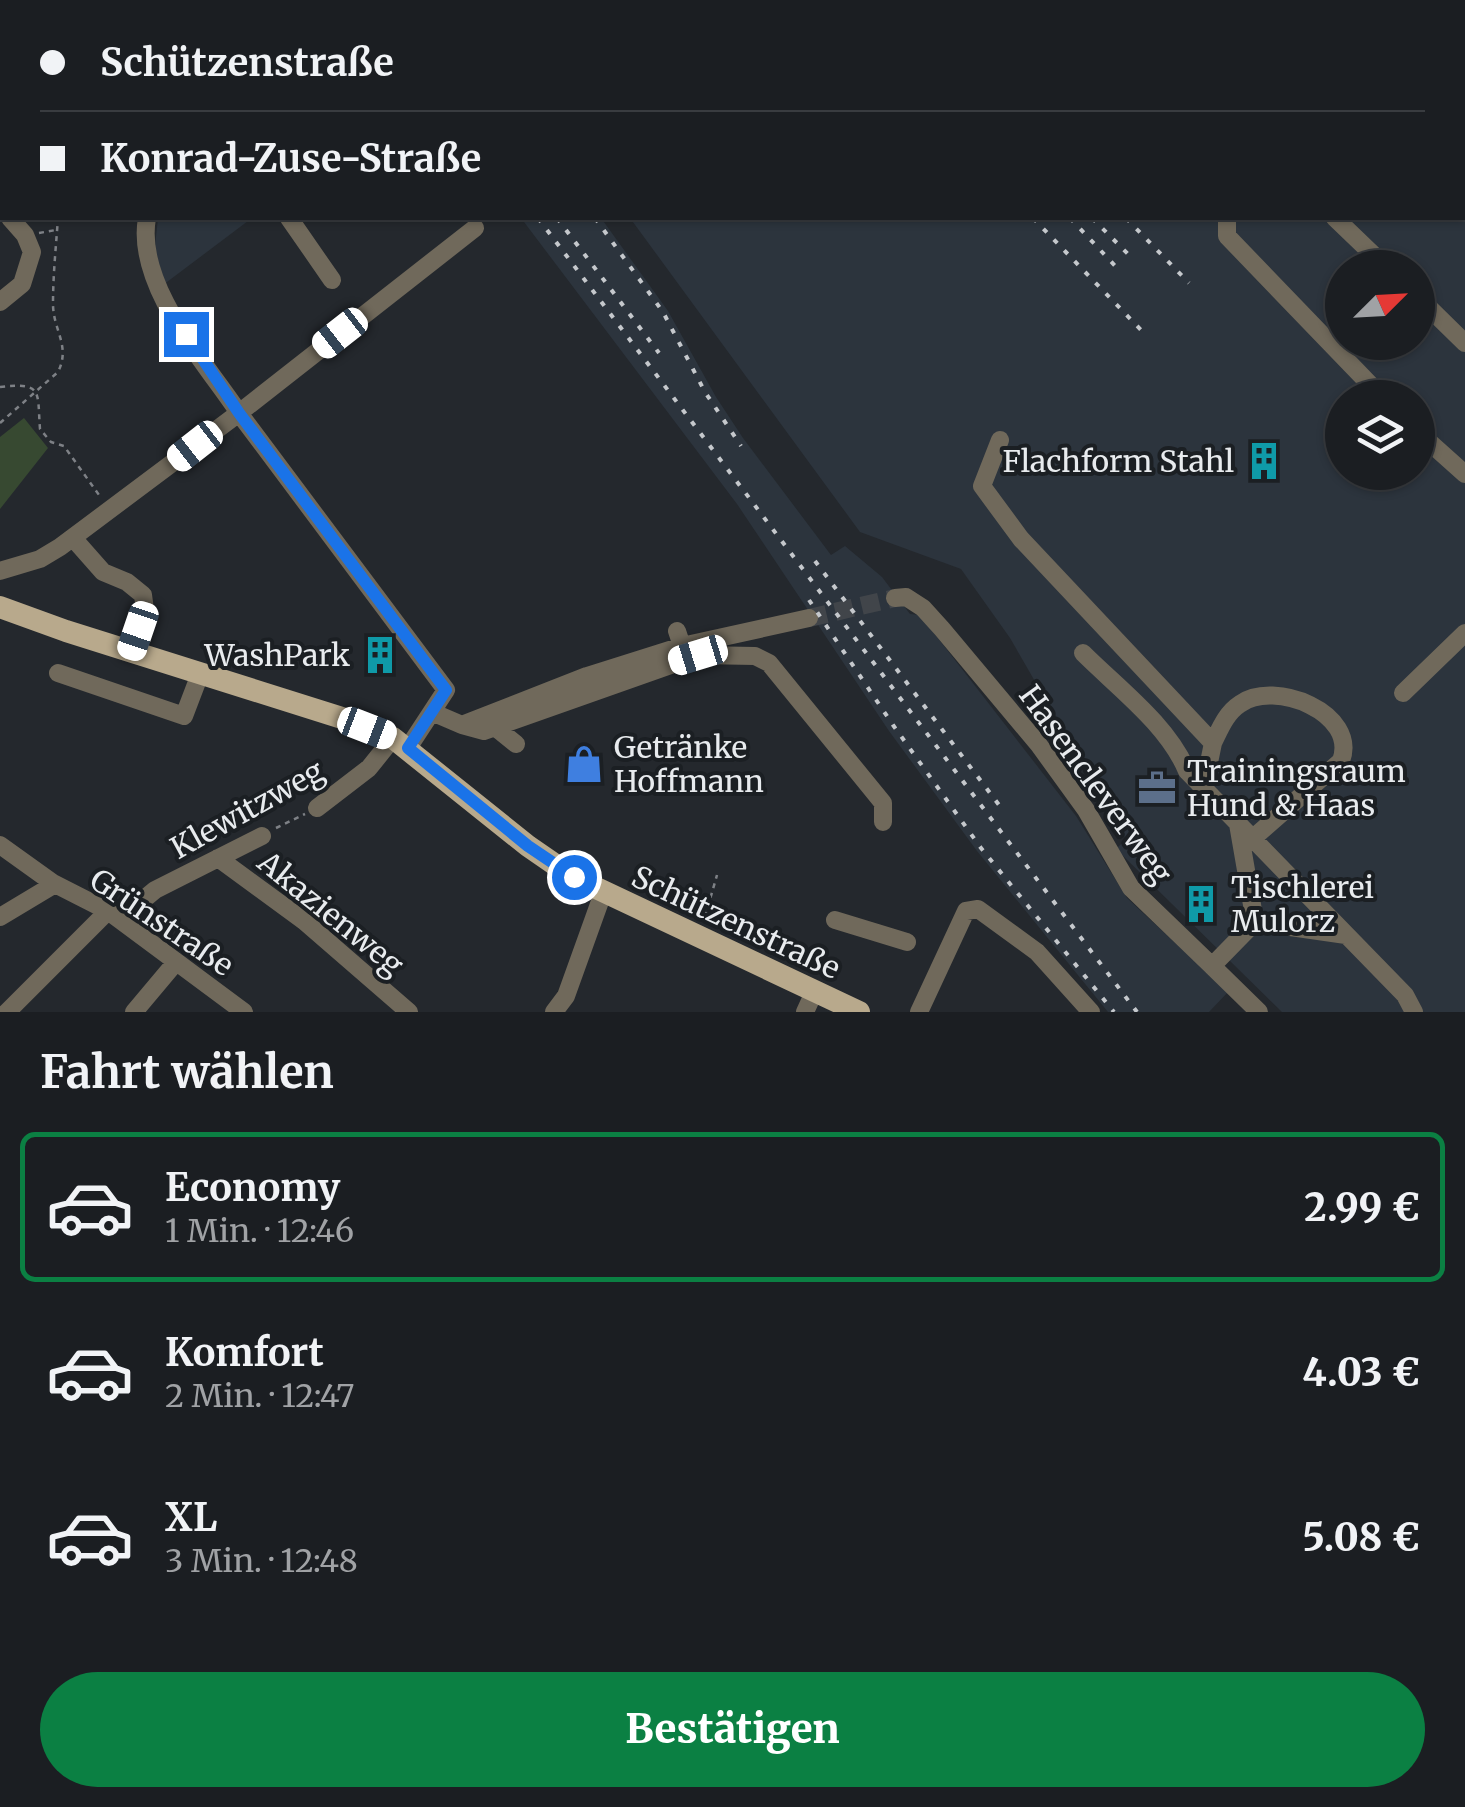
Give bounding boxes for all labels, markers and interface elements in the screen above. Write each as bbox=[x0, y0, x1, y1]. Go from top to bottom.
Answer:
text: Schützenstraße bbox=[100, 39, 394, 86]
text: Konrad-Zuse-Straße bbox=[100, 135, 481, 182]
north arrow bbox=[1325, 250, 1435, 360]
map controls bbox=[1325, 250, 1435, 490]
car bbox=[307, 303, 373, 363]
route end bbox=[164, 312, 209, 357]
button: layers bbox=[1325, 380, 1435, 490]
car bbox=[162, 416, 228, 476]
building icon: Flachform Stahl bbox=[1243, 440, 1285, 482]
place label: Flachform Stahl bbox=[1002, 442, 1234, 480]
car bbox=[114, 598, 162, 664]
car bbox=[665, 632, 731, 678]
building icon: WashPark bbox=[359, 634, 401, 676]
place label: WashPark bbox=[204, 636, 350, 674]
street label: Hasencleverweg bbox=[1011, 677, 1181, 891]
car bbox=[334, 703, 400, 753]
place label: Getränke Hoffmann bbox=[614, 728, 764, 800]
shop icon: Getränke Hoffmann bbox=[563, 743, 605, 785]
street label: Klewitzweg bbox=[164, 751, 330, 867]
place label: Trainingsraum Hund & Haas bbox=[1187, 752, 1406, 824]
office icon: Trainingsraum Hund & Haas bbox=[1136, 767, 1178, 809]
street label: Akazienweg bbox=[250, 842, 412, 983]
route start bbox=[552, 855, 597, 900]
street label: Schützenstraße bbox=[626, 857, 846, 987]
street label: Grünstraße bbox=[83, 860, 241, 984]
place label: Tischlerei Mulorz bbox=[1231, 868, 1374, 940]
building icon: Tischlerei Mulorz bbox=[1180, 883, 1222, 925]
text: Fahrt wählen bbox=[40, 1044, 334, 1100]
icon: car bbox=[45, 1162, 135, 1252]
text: Economy bbox=[165, 1164, 340, 1211]
text: 2.99 € bbox=[1304, 1184, 1420, 1231]
text: 1 Min. · 12:46 bbox=[165, 1211, 354, 1251]
icon: car bbox=[45, 1327, 135, 1417]
text: Komfort bbox=[165, 1329, 324, 1376]
text: 4.03 € bbox=[1302, 1349, 1420, 1396]
text: 2 Min. · 12:47 bbox=[165, 1376, 355, 1416]
icon: car bbox=[45, 1492, 135, 1582]
text: XL bbox=[165, 1494, 217, 1541]
text: 5.08 € bbox=[1302, 1514, 1420, 1561]
text: 3 Min. · 12:48 bbox=[165, 1541, 358, 1581]
button: Bestätigen bbox=[40, 1672, 1425, 1787]

